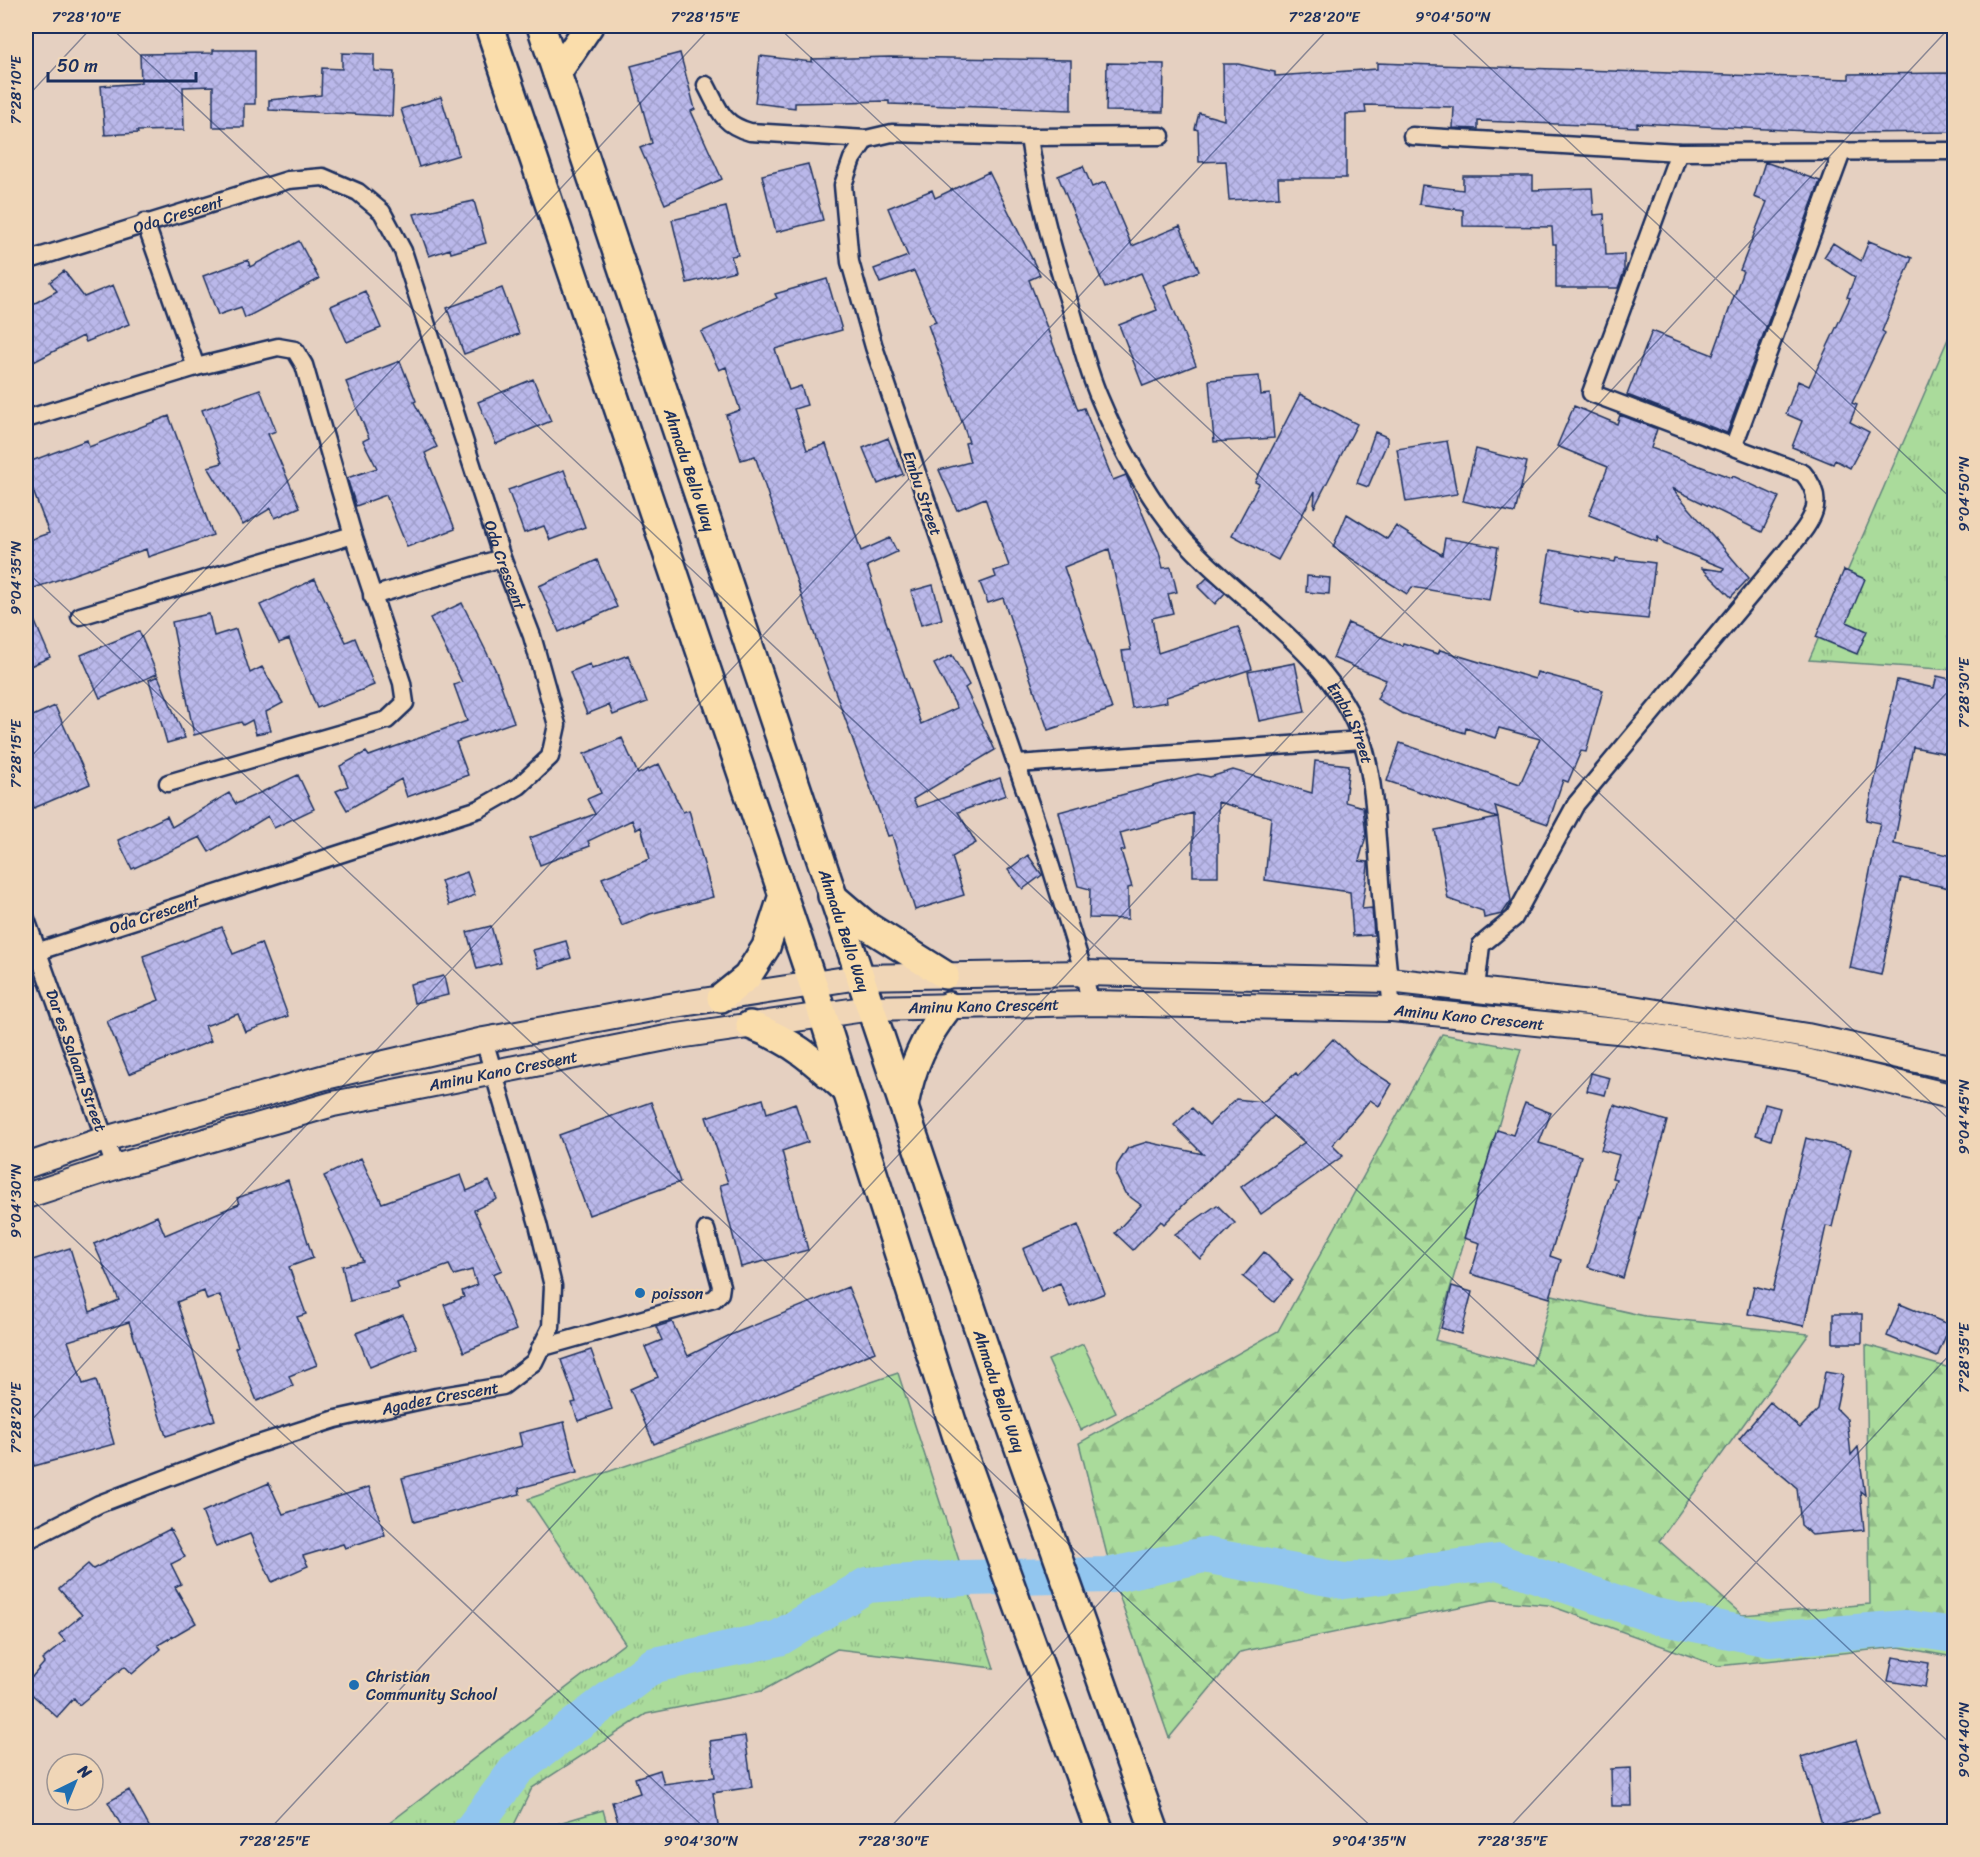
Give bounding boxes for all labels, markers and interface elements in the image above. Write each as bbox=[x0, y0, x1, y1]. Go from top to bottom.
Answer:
text: 7°28'10"E bbox=[52, 4, 122, 30]
text: 7°28'15"E bbox=[671, 4, 741, 30]
text: 7°28'20"E bbox=[1289, 4, 1361, 30]
text: 9°04'50"N bbox=[1415, 4, 1491, 30]
scale bar bbox=[48, 45, 196, 83]
text: 50 m bbox=[57, 50, 98, 82]
text: 7°28'10"E bbox=[3, 54, 29, 124]
street label: Oda Crescent bbox=[129, 187, 227, 242]
street label: Ahmadu Bello Way bbox=[655, 403, 724, 536]
street label: Embu Street bbox=[894, 447, 951, 540]
text: 9°04'50"N bbox=[1951, 456, 1977, 532]
street label: Oda Crescent bbox=[476, 516, 535, 614]
text: 9°04'35"N bbox=[3, 540, 29, 615]
text: 7°28'30"E bbox=[1951, 656, 1977, 728]
street label: Embu Street bbox=[1319, 675, 1382, 767]
text: 7°28'15"E bbox=[3, 718, 29, 788]
street label: Ahmadu Bello Way bbox=[810, 864, 879, 997]
street label: Oda Crescent bbox=[105, 886, 203, 943]
street label: Dar es Salaam Street bbox=[37, 985, 115, 1136]
street label: Aminu Kano Crescent bbox=[907, 990, 1060, 1022]
street label: Aminu Kano Crescent bbox=[1392, 995, 1546, 1039]
street label: Aminu Kano Crescent bbox=[425, 1042, 580, 1100]
text: 9°04'45"N bbox=[1951, 1079, 1977, 1155]
text: 9°04'30"N bbox=[3, 1163, 29, 1238]
place label: poisson bbox=[651, 1279, 704, 1308]
marker: poisson bbox=[633, 1286, 647, 1300]
text: 7°28'35"E bbox=[1951, 1321, 1977, 1393]
street label: Ahmadu Bello Way bbox=[964, 1325, 1034, 1458]
street label: Agadez Crescent bbox=[378, 1373, 501, 1424]
text: 7°28'20"E bbox=[3, 1381, 29, 1453]
place label: Christian Community School bbox=[366, 1662, 497, 1709]
marker: Christian Community School bbox=[347, 1678, 361, 1692]
text: 9°04'40"N bbox=[1951, 1702, 1977, 1778]
north arrow bbox=[45, 1752, 105, 1812]
text: N bbox=[70, 1756, 99, 1786]
text: 7°28'25"E bbox=[239, 1828, 311, 1854]
text: 9°04'30"N bbox=[664, 1828, 739, 1854]
text: 7°28'30"E bbox=[858, 1828, 930, 1854]
text: 9°04'35"N bbox=[1332, 1828, 1407, 1854]
text: 7°28'35"E bbox=[1477, 1828, 1549, 1854]

